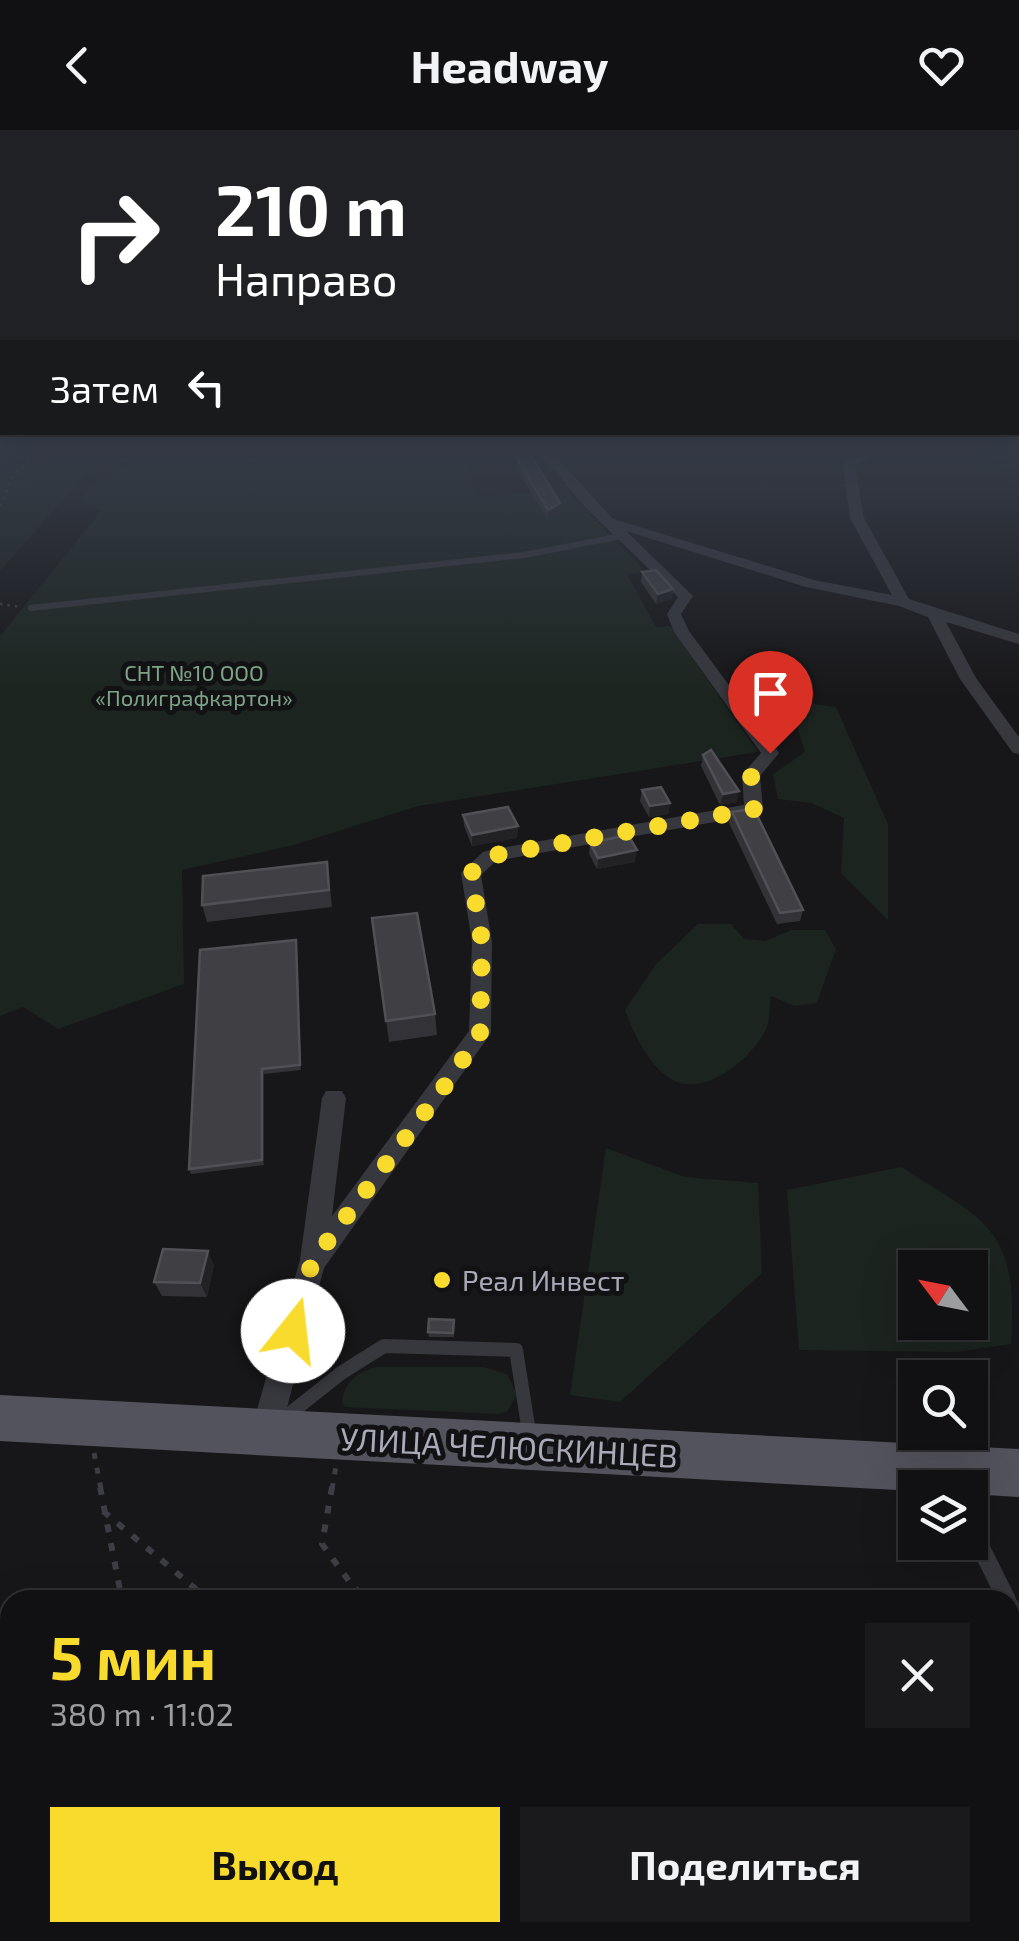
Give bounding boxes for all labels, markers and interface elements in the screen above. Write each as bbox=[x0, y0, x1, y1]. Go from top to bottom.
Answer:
icon: back bbox=[50, 38, 105, 93]
text: Headway bbox=[411, 38, 608, 92]
icon: heart bbox=[914, 38, 969, 93]
text: 210 m bbox=[215, 166, 407, 250]
icon: right bbox=[50, 170, 180, 300]
text: Направо bbox=[215, 251, 397, 305]
icon: left bbox=[179, 360, 234, 415]
text: Затем bbox=[50, 365, 159, 411]
pin bbox=[728, 651, 813, 754]
park label: СНТ №10 ООО «Полиграфкартон» bbox=[95, 659, 293, 710]
icon: arrive bbox=[743, 666, 798, 721]
north arrow bbox=[898, 1250, 988, 1340]
map controls bbox=[898, 1250, 988, 1560]
place label: Реал Инвест bbox=[462, 1263, 625, 1297]
marker: Реал Инвест bbox=[431, 1269, 453, 1291]
position arrow bbox=[241, 1279, 345, 1383]
button: search bbox=[898, 1360, 988, 1450]
street label: УЛИЦА ЧЕЛЮСКИНЦЕВ bbox=[339, 1418, 679, 1474]
button: layers bbox=[898, 1470, 988, 1560]
text: 5 мин bbox=[50, 1620, 216, 1692]
button: close bbox=[865, 1623, 970, 1728]
text: 380 m · 11:02 bbox=[50, 1694, 234, 1732]
button: Выход bbox=[50, 1807, 500, 1922]
button: Поделиться bbox=[520, 1807, 970, 1922]

